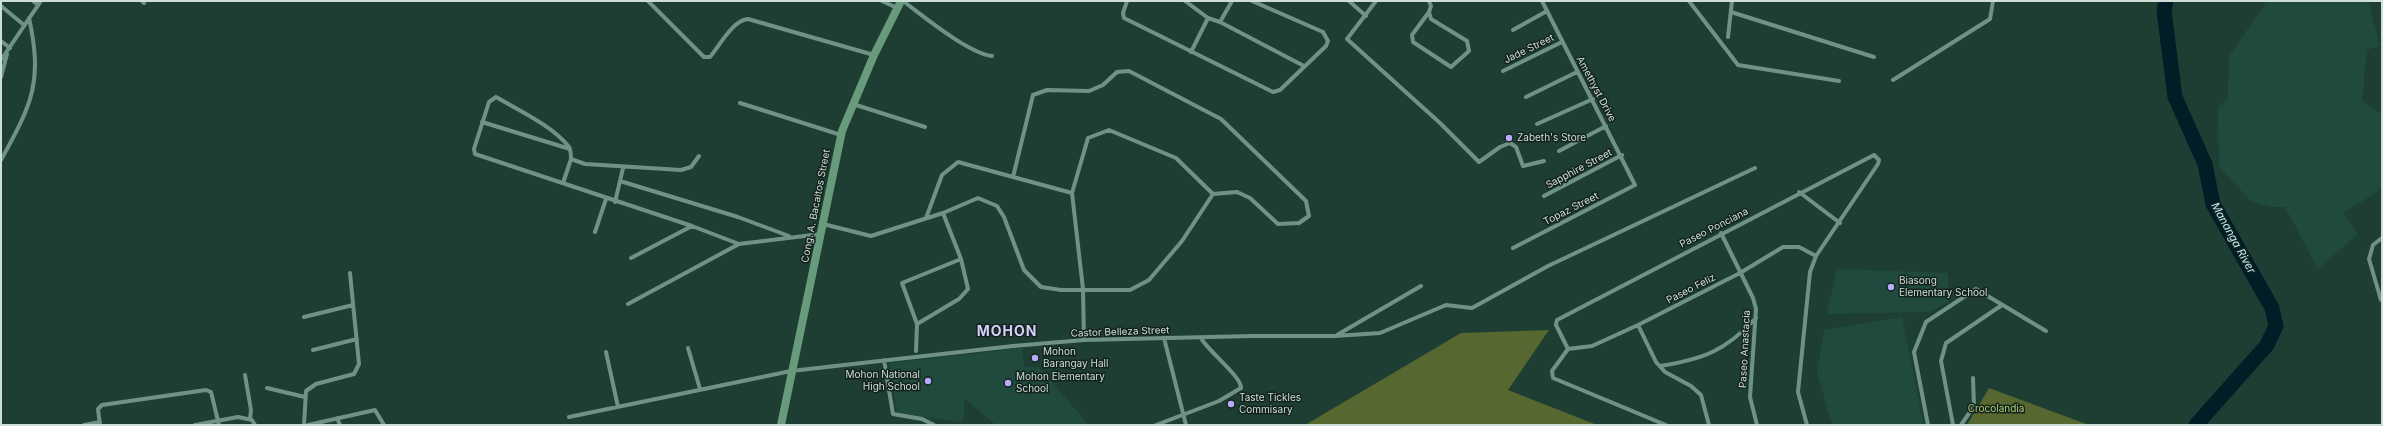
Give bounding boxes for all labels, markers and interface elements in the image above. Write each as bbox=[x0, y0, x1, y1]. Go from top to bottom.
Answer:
street label: Jade Street bbox=[1502, 32, 1556, 66]
street label: Amethyst Drive bbox=[1574, 54, 1618, 124]
place label: Zabeth's Store bbox=[1517, 132, 1586, 144]
marker: Zabeth's Store bbox=[1504, 133, 1514, 143]
street label: Sapphire Street bbox=[1544, 147, 1614, 191]
street label: Cong. A. Bacaltos Street bbox=[799, 148, 833, 264]
street label: Topaz Street bbox=[1542, 190, 1600, 228]
water label: Mananga River bbox=[2208, 200, 2258, 276]
street label: Paseo Ponciana bbox=[1678, 206, 1750, 250]
street label: Paseo Feliz bbox=[1664, 271, 1718, 307]
place label: Biasong Elementary School bbox=[1899, 275, 1988, 298]
marker: Biasong Elementary School bbox=[1886, 282, 1896, 292]
street label: Paseo Anastacia bbox=[1737, 310, 1753, 388]
district label: MOHON bbox=[977, 324, 1037, 340]
street label: Castor Belleza Street bbox=[1070, 324, 1170, 340]
place label: Mohon Barangay Hall bbox=[1043, 346, 1108, 370]
marker: Mohon Barangay Hall bbox=[1030, 353, 1040, 363]
place label: Mohon National High School bbox=[846, 369, 920, 392]
place label: Mohon Elementary School bbox=[1016, 371, 1105, 394]
marker: Mohon National High School bbox=[923, 376, 933, 386]
marker: Mohon Elementary School bbox=[1003, 378, 1013, 388]
place label: Taste Tickles Commisary bbox=[1239, 392, 1301, 416]
marker: Taste Tickles Commisary bbox=[1226, 399, 1236, 409]
park label: Crocolandia bbox=[1968, 403, 2024, 415]

